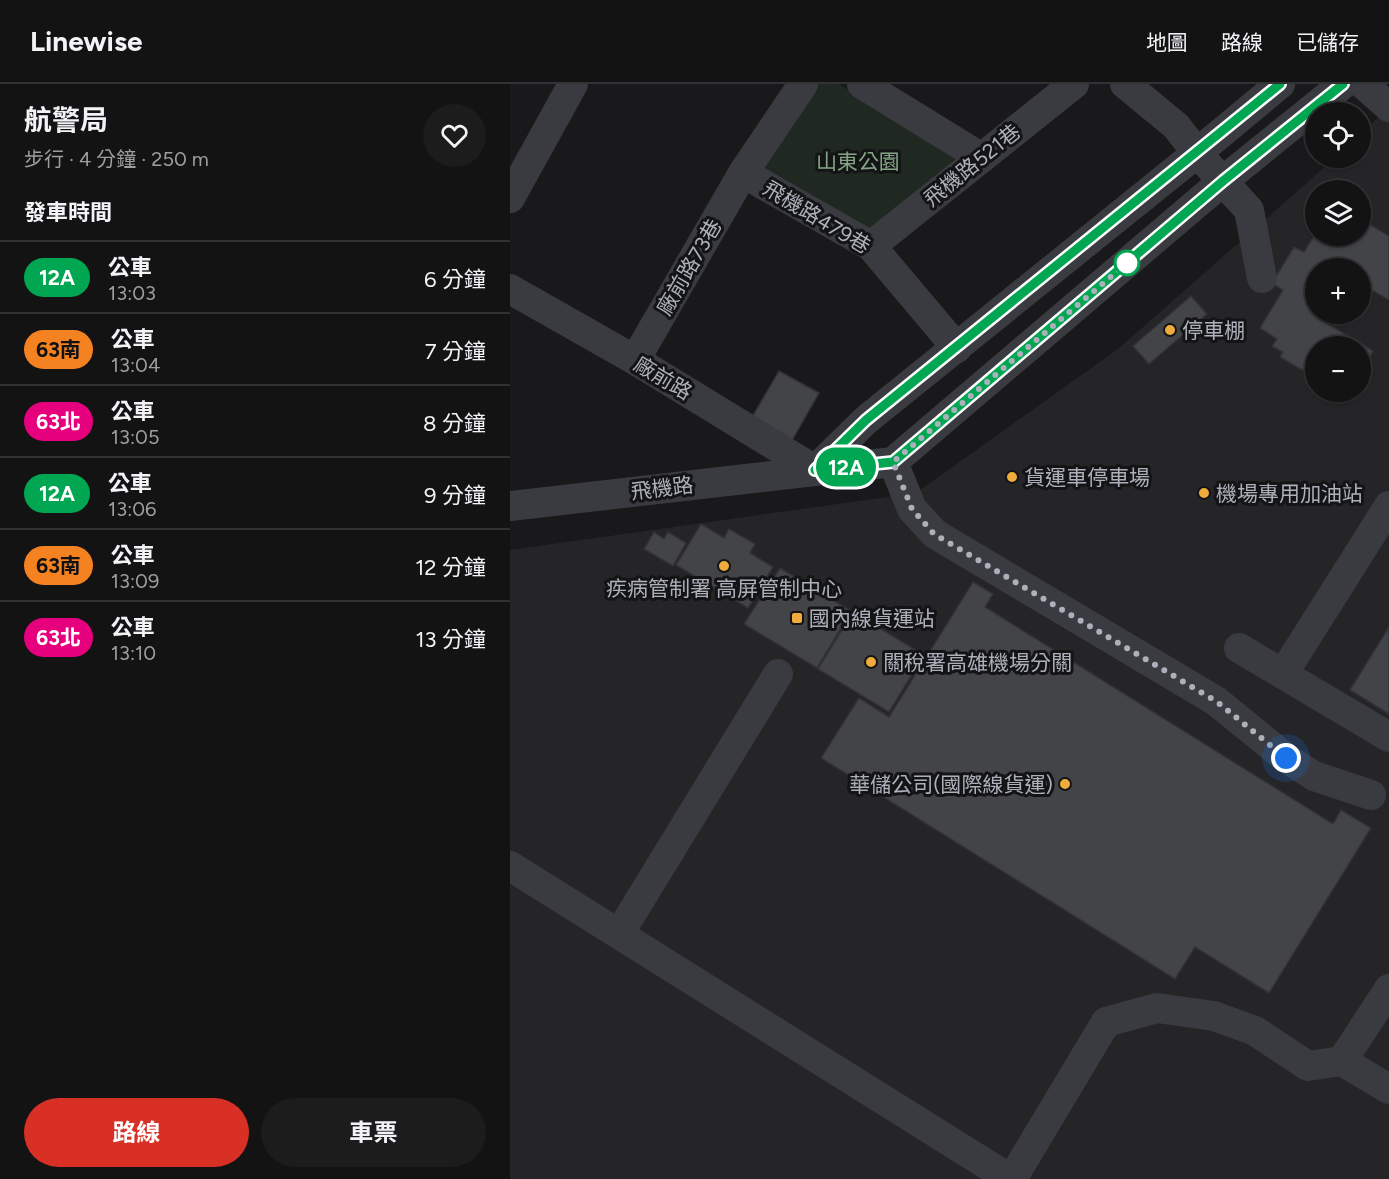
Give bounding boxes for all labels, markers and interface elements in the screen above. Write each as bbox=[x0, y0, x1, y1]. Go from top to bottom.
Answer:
text: Linewise bbox=[30, 24, 142, 58]
text: 地圖 bbox=[1146, 30, 1188, 55]
text: 路線 bbox=[1221, 30, 1263, 55]
text: 已儲存 bbox=[1296, 30, 1359, 55]
map controls bbox=[1305, 102, 1371, 402]
button: locate bbox=[1305, 102, 1371, 168]
text: 航警局 bbox=[24, 103, 108, 137]
button: heart bbox=[423, 104, 486, 167]
street label: 飛機路521巷 bbox=[919, 119, 1025, 211]
text: 步行 · 4 分鐘 · 250 m bbox=[24, 147, 209, 171]
park label: 山東公園 bbox=[816, 149, 900, 174]
street label: 飛機路479巷 bbox=[759, 175, 875, 259]
button: layers bbox=[1305, 180, 1371, 246]
text: 發車時間 bbox=[24, 199, 112, 226]
street label: 廠前路73巷 bbox=[651, 215, 727, 319]
unlabelled marker bbox=[1114, 250, 1140, 276]
text: 公車 bbox=[108, 254, 152, 281]
button: + bbox=[1305, 258, 1371, 324]
text: 12A bbox=[39, 265, 75, 290]
text: 6 分鐘 bbox=[424, 266, 486, 293]
text: 13:03 bbox=[108, 281, 156, 305]
place label: 停車棚 bbox=[1182, 318, 1245, 343]
marker: 停車棚 bbox=[1163, 323, 1177, 337]
text: 公車 bbox=[111, 326, 155, 353]
button: − bbox=[1305, 336, 1371, 402]
text: 63南 bbox=[36, 337, 81, 362]
text: 7 分鐘 bbox=[425, 338, 486, 365]
street label: 廠前路 bbox=[630, 351, 696, 405]
text: 13:04 bbox=[111, 353, 160, 377]
text: 公車 bbox=[111, 398, 155, 425]
text: 63北 bbox=[36, 409, 81, 434]
text: 8 分鐘 bbox=[423, 410, 486, 437]
text: 13:05 bbox=[111, 425, 159, 449]
line badge: 12A bbox=[812, 448, 880, 487]
text: 12A bbox=[828, 455, 864, 480]
place label: 貨運車停車場 bbox=[1024, 465, 1150, 490]
text: 公車 bbox=[108, 470, 152, 497]
marker: 貨運車停車場 bbox=[1005, 470, 1019, 484]
street label: 飛機路 bbox=[629, 472, 695, 504]
text: 12A bbox=[39, 481, 75, 506]
place label: 機場專用加油站 bbox=[1216, 481, 1363, 506]
text: 9 分鐘 bbox=[424, 482, 486, 509]
marker: 機場專用加油站 bbox=[1197, 486, 1211, 500]
text: 13:06 bbox=[108, 497, 156, 521]
text: 公車 bbox=[111, 542, 155, 569]
text: 63南 bbox=[36, 553, 81, 578]
text: 12 分鐘 bbox=[415, 554, 486, 581]
marker: 疾病管制署 高屏管制中心 bbox=[717, 559, 731, 573]
text: 13:09 bbox=[111, 569, 159, 593]
place label: 疾病管制署 高屏管制中心 bbox=[606, 576, 842, 601]
place label: 國內線貨運站 bbox=[809, 606, 935, 631]
marker: 國內線貨運站 bbox=[790, 611, 804, 625]
text: 公車 bbox=[111, 614, 155, 641]
text: 63北 bbox=[36, 625, 81, 650]
text: 13 分鐘 bbox=[416, 626, 486, 653]
text: 13:10 bbox=[111, 641, 156, 665]
place label: 關稅署高雄機場分關 bbox=[883, 650, 1072, 675]
marker: 關稅署高雄機場分關 bbox=[864, 655, 878, 669]
your location bbox=[1271, 743, 1301, 773]
place label: 華儲公司(國際線貨運) bbox=[849, 772, 1053, 797]
marker: 華儲公司(國際線貨運) bbox=[1058, 777, 1072, 791]
button: 路線 bbox=[24, 1098, 249, 1167]
button: 車票 bbox=[261, 1098, 486, 1167]

